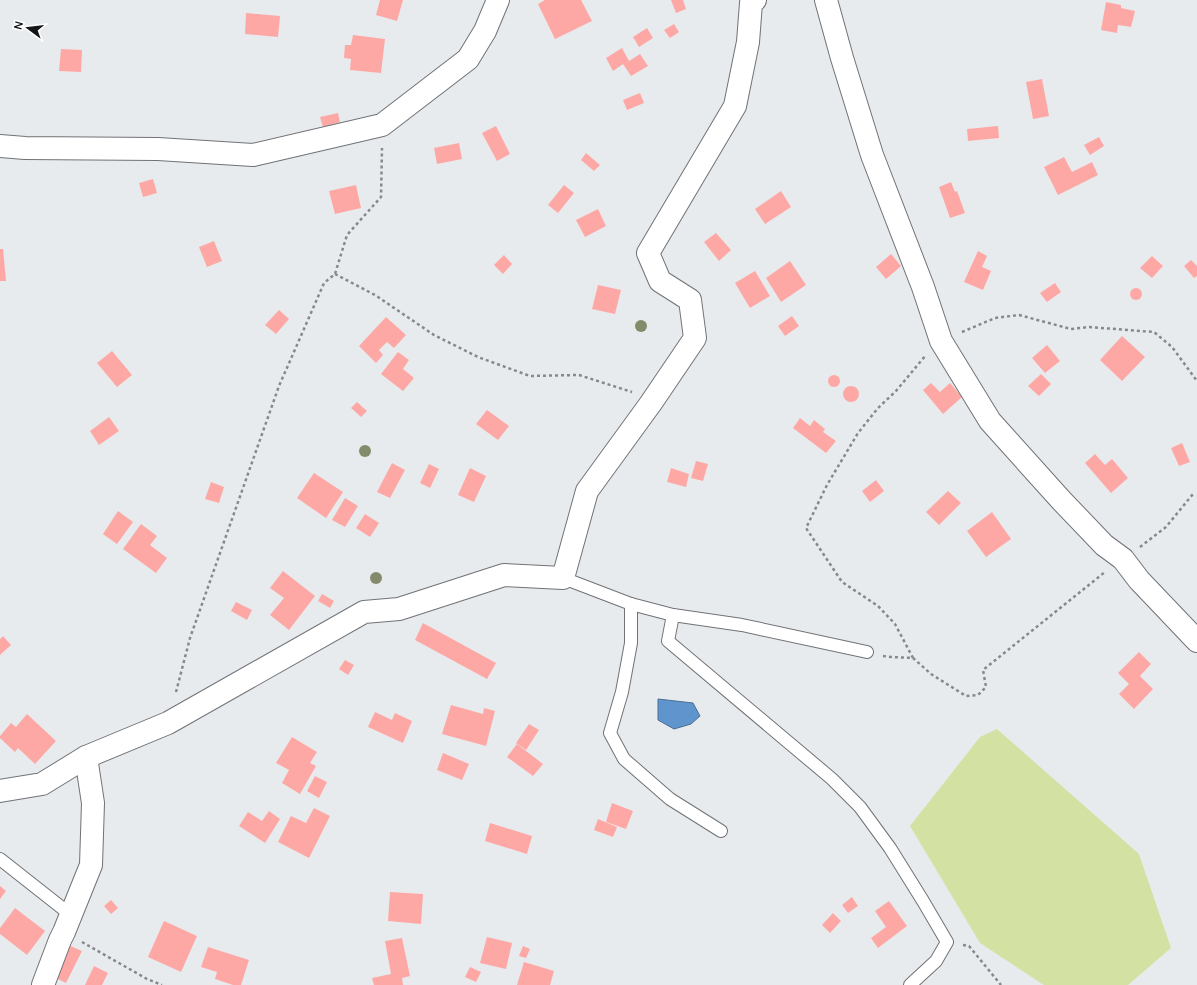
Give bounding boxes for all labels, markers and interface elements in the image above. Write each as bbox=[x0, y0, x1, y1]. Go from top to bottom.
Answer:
north arrow bbox=[8, 8, 48, 48]
text: N bbox=[10, 19, 26, 31]

